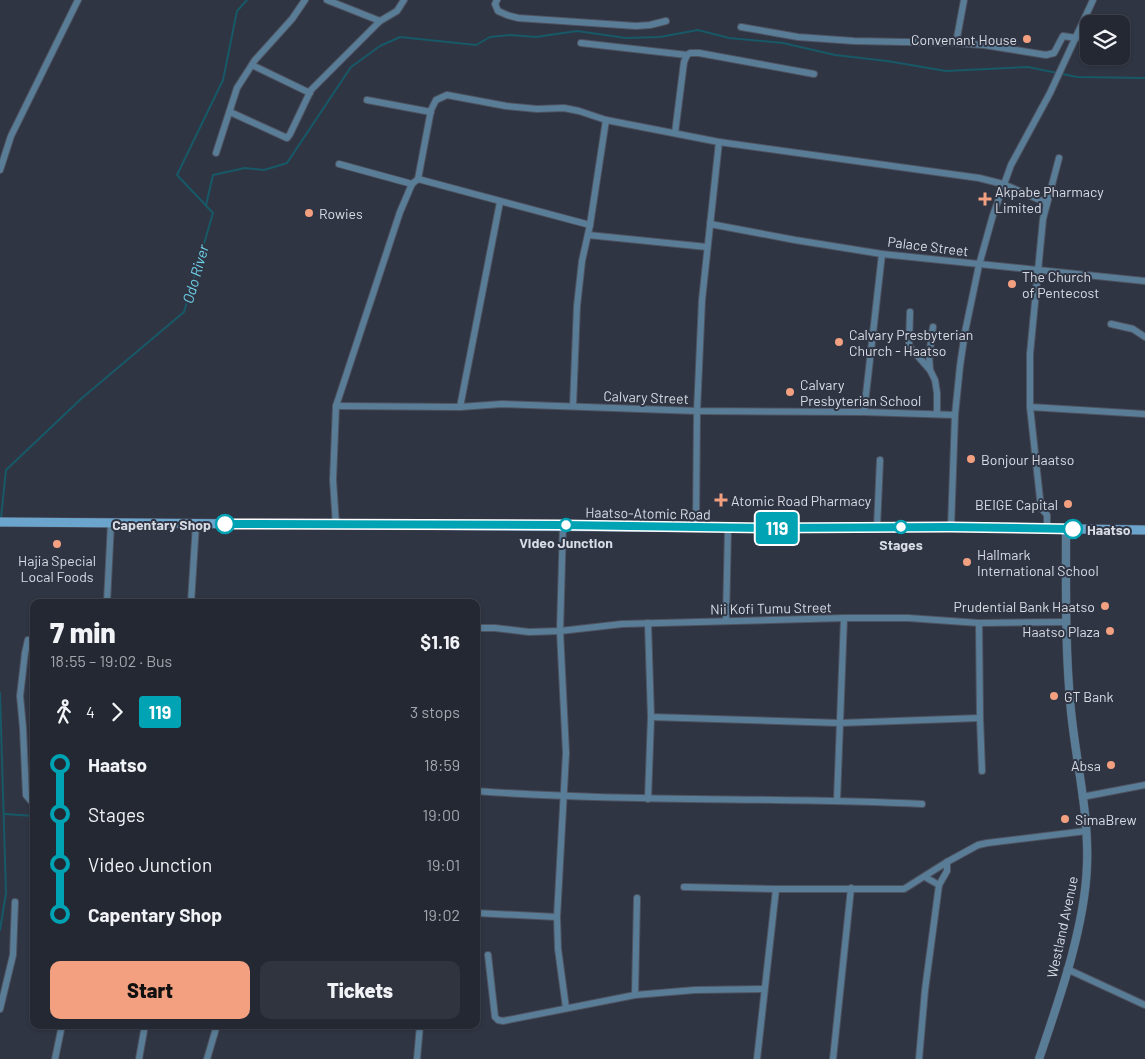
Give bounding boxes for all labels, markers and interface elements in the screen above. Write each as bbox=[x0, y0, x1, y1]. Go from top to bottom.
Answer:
map controls bbox=[1080, 15, 1130, 65]
button: layers bbox=[1080, 15, 1130, 65]
place label: Convenant House bbox=[911, 31, 1017, 48]
marker: Convenant House bbox=[1021, 33, 1033, 45]
place label: Akpabe Pharmacy Limited bbox=[995, 183, 1104, 216]
marker: Akpabe Pharmacy Limited bbox=[979, 193, 991, 205]
place label: Rowies bbox=[319, 205, 363, 222]
marker: Rowies bbox=[303, 207, 315, 219]
street label: Palace Street bbox=[887, 233, 969, 259]
water label: Odo River bbox=[178, 242, 212, 305]
place label: The Church of Pentecost bbox=[1022, 268, 1099, 301]
marker: The Church of Pentecost bbox=[1006, 278, 1018, 290]
place label: Calvary Presbyterian Church - Haatso bbox=[849, 326, 973, 359]
marker: Calvary Presbyterian Church - Haatso bbox=[833, 336, 845, 348]
place label: Calvary Presbyterian School bbox=[800, 376, 921, 409]
marker: Calvary Presbyterian School bbox=[784, 386, 796, 398]
street label: Calvary Street bbox=[603, 387, 689, 407]
place label: Bonjour Haatso bbox=[981, 451, 1074, 468]
marker: Bonjour Haatso bbox=[965, 453, 977, 465]
place label: Atomic Road Pharmacy bbox=[731, 492, 872, 509]
marker: Atomic Road Pharmacy bbox=[715, 494, 727, 506]
place label: BEIGE Capital bbox=[975, 496, 1058, 513]
marker: BEIGE Capital bbox=[1062, 498, 1074, 510]
street label: Haatso-Atomic Road bbox=[585, 503, 711, 523]
line badge: 119 bbox=[748, 512, 806, 544]
marker: Capentary Shop bbox=[215, 514, 235, 534]
place label: Capentary Shop bbox=[112, 516, 211, 533]
text: 119 bbox=[766, 517, 788, 539]
marker: Video Junction bbox=[559, 518, 573, 532]
marker: Haatso bbox=[1063, 519, 1083, 539]
marker: Stages bbox=[894, 520, 908, 534]
place label: Haatso bbox=[1087, 521, 1131, 538]
place label: Video Junction bbox=[519, 534, 613, 551]
place label: Stages bbox=[879, 536, 923, 553]
marker: Hajia Special Local Foods bbox=[51, 538, 63, 550]
place label: Hallmark International School bbox=[977, 546, 1099, 579]
place label: Hajia Special Local Foods bbox=[18, 552, 96, 585]
marker: Hallmark International School bbox=[961, 556, 973, 568]
street label: Nii Kofi Tumu Street bbox=[710, 598, 832, 618]
place label: Prudential Bank Haatso bbox=[954, 598, 1095, 615]
marker: Prudential Bank Haatso bbox=[1099, 600, 1111, 612]
text: 7 min bbox=[50, 615, 116, 649]
place label: Haatso Plaza bbox=[1022, 623, 1100, 640]
marker: Haatso Plaza bbox=[1104, 625, 1116, 637]
text: $1.16 bbox=[420, 630, 460, 653]
text: 18:55 – 19:02 · Bus bbox=[50, 651, 172, 670]
place label: GT Bank bbox=[1064, 688, 1114, 705]
marker: GT Bank bbox=[1048, 690, 1060, 702]
icon: walk bbox=[50, 698, 78, 726]
icon: forward bbox=[103, 698, 131, 726]
text: 119 bbox=[149, 701, 171, 723]
text: 4 bbox=[86, 702, 95, 721]
text: 3 stops bbox=[410, 702, 460, 721]
text: Haatso bbox=[88, 753, 147, 776]
text: 18:59 bbox=[424, 755, 460, 774]
place label: Absa bbox=[1071, 757, 1101, 774]
marker: Absa bbox=[1105, 759, 1117, 771]
text: Stages bbox=[88, 803, 145, 826]
text: 19:00 bbox=[423, 805, 460, 824]
place label: SimaBrew bbox=[1075, 811, 1137, 828]
marker: SimaBrew bbox=[1059, 813, 1071, 825]
text: Video Junction bbox=[88, 853, 212, 876]
text: 19:01 bbox=[426, 855, 460, 874]
street label: Westland Avenue bbox=[1043, 875, 1081, 979]
text: Capentary Shop bbox=[88, 903, 222, 926]
text: 19:02 bbox=[423, 905, 460, 924]
button: Start bbox=[50, 961, 250, 1019]
button: Tickets bbox=[260, 961, 460, 1019]

